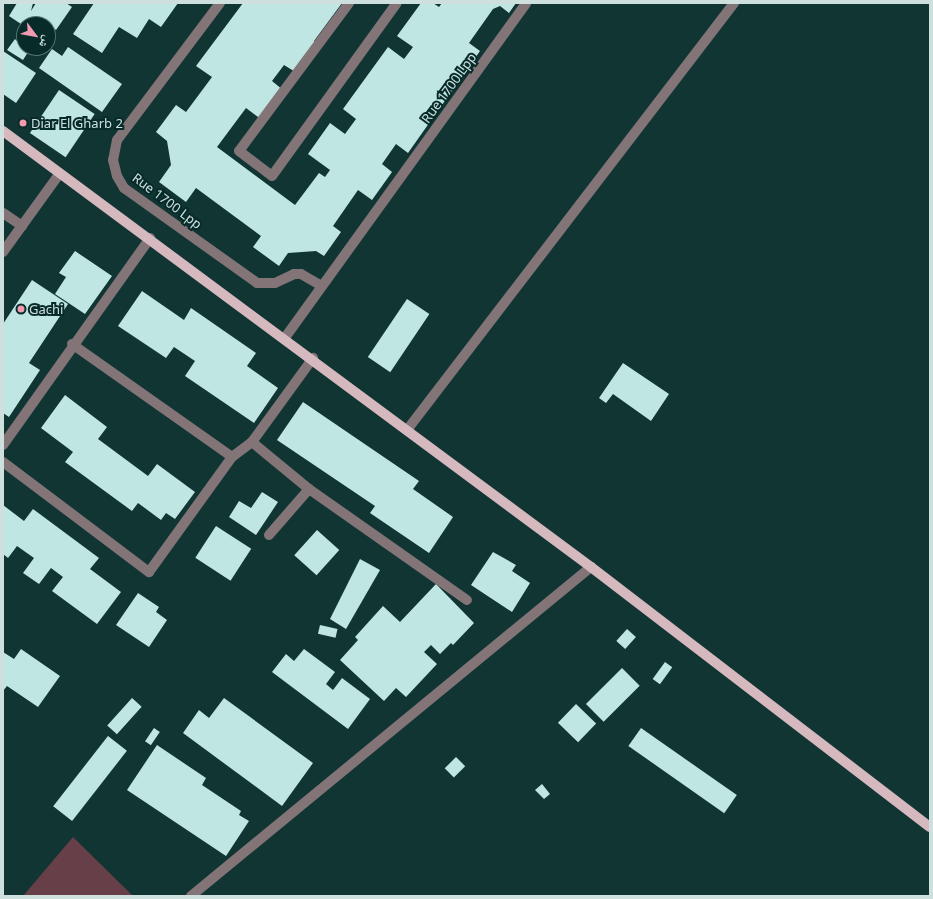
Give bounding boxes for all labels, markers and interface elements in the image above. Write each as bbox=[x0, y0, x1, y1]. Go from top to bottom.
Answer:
north arrow bbox=[16, 16, 56, 56]
text: ش bbox=[36, 33, 55, 51]
street label: Rue 1700 Lpp bbox=[418, 50, 480, 126]
place label: Diar El Gharb 2 bbox=[31, 115, 123, 131]
marker: Diar El Gharb 2 bbox=[18, 118, 28, 128]
street label: Rue 1700 Lpp bbox=[129, 170, 205, 232]
place label: Gachi bbox=[29, 301, 63, 317]
marker: Gachi bbox=[16, 304, 26, 314]

